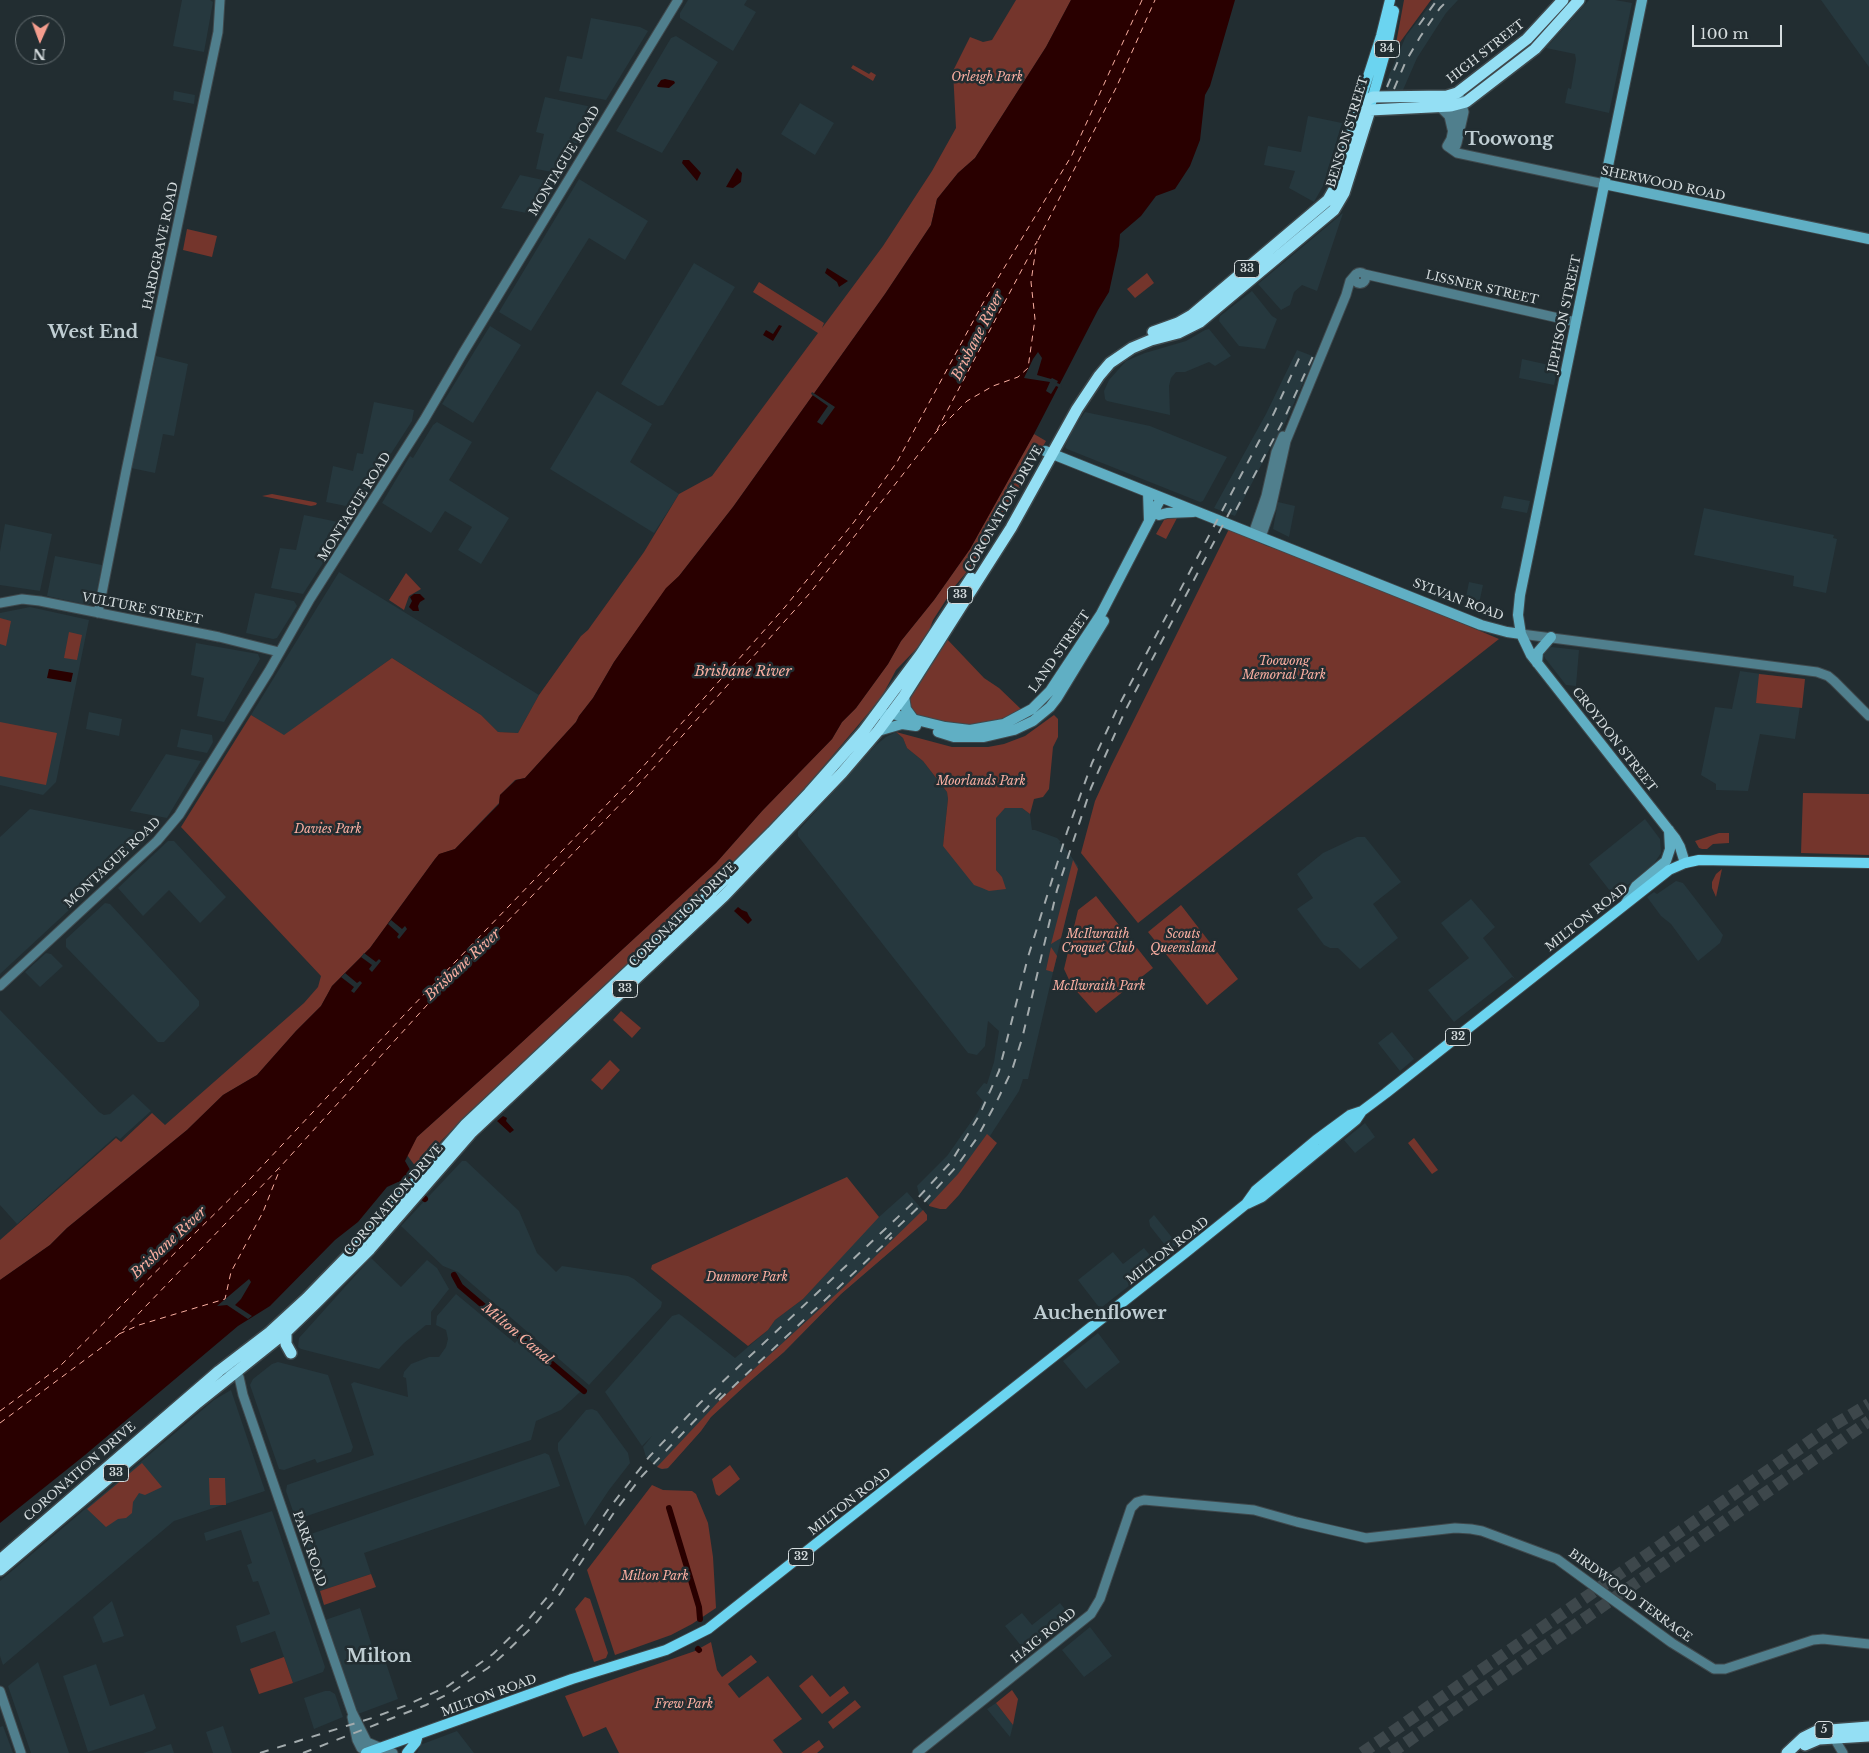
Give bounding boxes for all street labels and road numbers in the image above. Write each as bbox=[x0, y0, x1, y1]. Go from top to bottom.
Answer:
street label: HIGH STREET bbox=[1444, 17, 1528, 87]
road number: 34 bbox=[1374, 41, 1400, 58]
street label: BENSON STREET bbox=[1324, 75, 1372, 189]
street label: MONTAGUE ROAD bbox=[526, 103, 604, 219]
street label: SHERWOOD ROAD bbox=[1599, 164, 1727, 204]
street label: HARDGRAVE ROAD bbox=[140, 181, 182, 311]
street label: JEPHSON STREET bbox=[1546, 254, 1584, 374]
road number: 33 bbox=[1234, 260, 1260, 278]
street label: LISSNER STREET bbox=[1424, 268, 1540, 308]
street label: CORONATION DRIVE bbox=[962, 443, 1046, 575]
street label: MONTAGUE ROAD bbox=[316, 450, 394, 564]
street label: SYLVAN ROAD bbox=[1411, 576, 1505, 624]
road number: 33 bbox=[948, 586, 972, 604]
street label: VULTURE STREET bbox=[80, 590, 204, 628]
street label: LAND STREET bbox=[1026, 608, 1094, 696]
street label: CROYDON STREET bbox=[1569, 685, 1659, 795]
street label: MONTAGUE ROAD bbox=[62, 815, 164, 911]
street label: CORONATION DRIVE bbox=[626, 860, 740, 970]
street label: MILTON ROAD bbox=[1543, 881, 1631, 955]
road number: 33 bbox=[612, 981, 638, 998]
road number: 32 bbox=[1446, 1028, 1470, 1046]
street label: CORONATION DRIVE bbox=[342, 1141, 446, 1259]
street label: MILTON ROAD bbox=[1124, 1214, 1212, 1288]
street label: CORONATION DRIVE bbox=[21, 1420, 139, 1524]
road number: 33 bbox=[104, 1465, 128, 1482]
street label: MILTON ROAD bbox=[806, 1465, 894, 1539]
street label: PARK ROAD bbox=[289, 1509, 329, 1589]
street label: BIRDWOOD TERRACE bbox=[1566, 1546, 1694, 1646]
road number: 32 bbox=[788, 1548, 814, 1565]
street label: HAIG ROAD bbox=[1009, 1605, 1079, 1667]
street label: MILTON ROAD bbox=[439, 1672, 539, 1720]
road number: 5 bbox=[1815, 1722, 1833, 1738]

